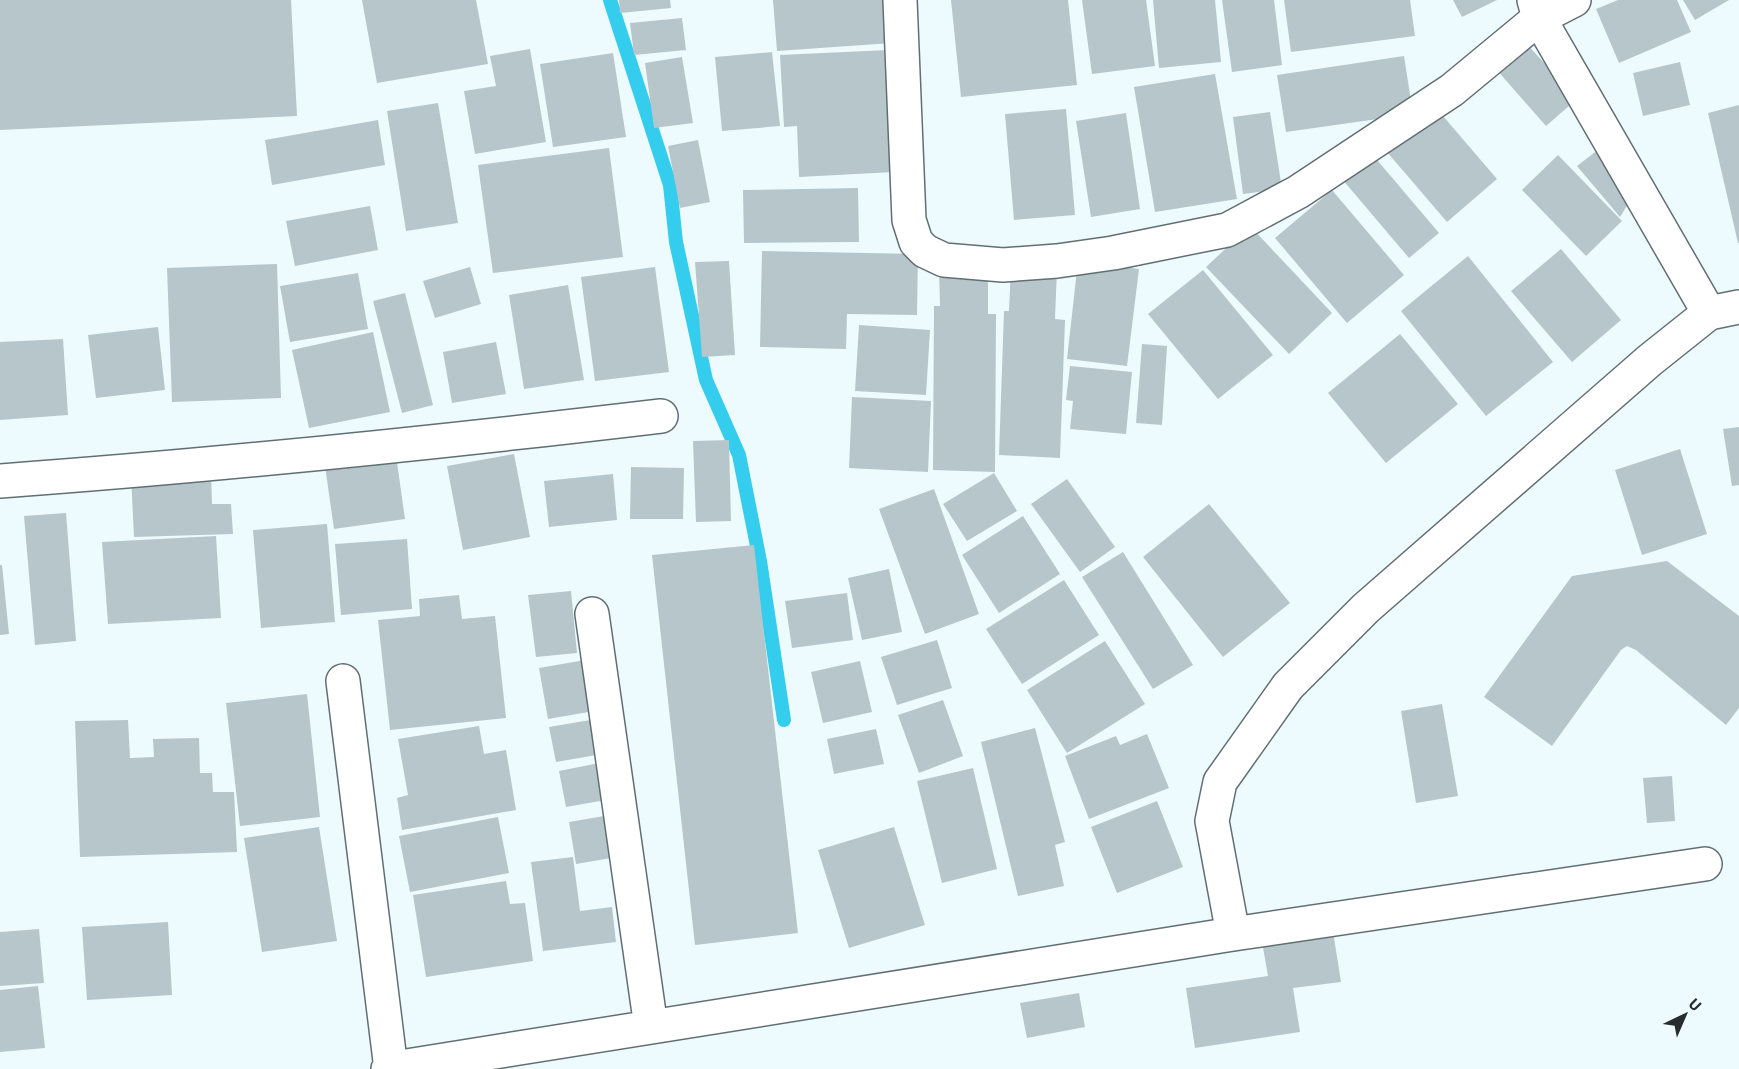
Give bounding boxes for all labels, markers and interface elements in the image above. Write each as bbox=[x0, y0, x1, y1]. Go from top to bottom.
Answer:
north arrow bbox=[1655, 985, 1715, 1045]
text: U bbox=[1683, 992, 1708, 1016]

